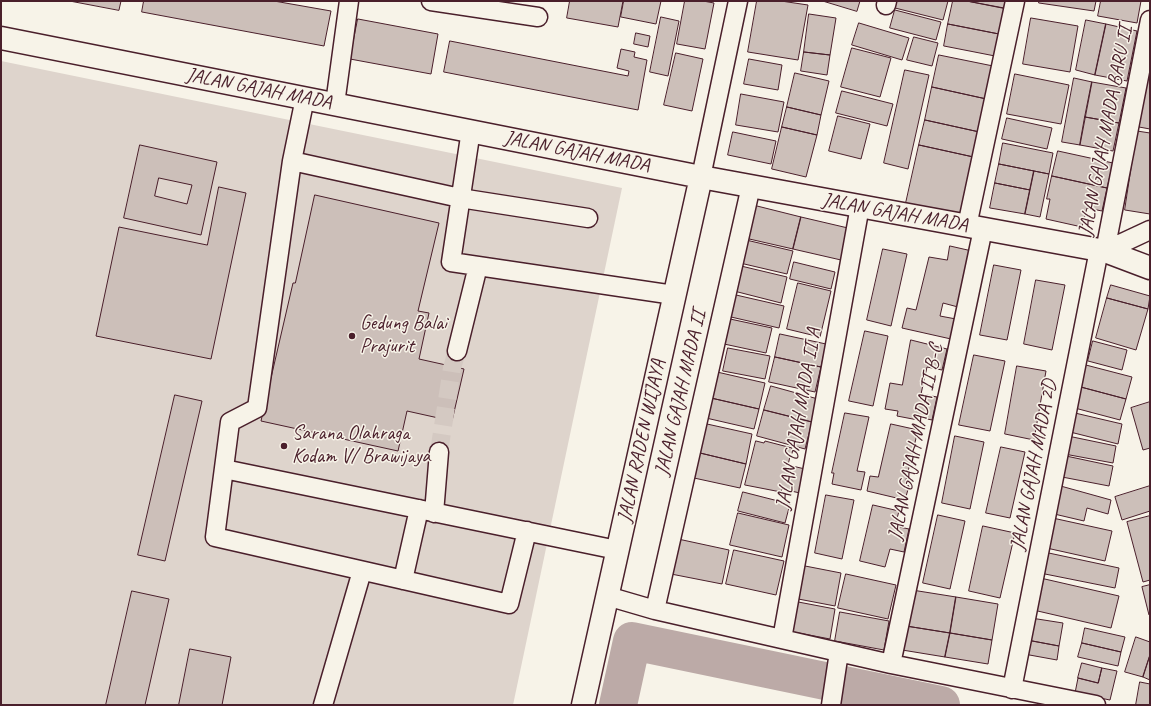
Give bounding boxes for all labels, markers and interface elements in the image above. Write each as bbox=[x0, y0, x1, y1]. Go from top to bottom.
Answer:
street label: JALAN GAJAH MADA BARU II bbox=[1074, 24, 1138, 238]
street label: JALAN GAJAH MADA bbox=[184, 63, 334, 115]
street label: JALAN GAJAH MADA bbox=[502, 126, 652, 178]
street label: JALAN GAJAH MADA bbox=[820, 188, 970, 238]
street label: JALAN GAJAH MADA II bbox=[650, 308, 712, 478]
place label: Gedung Balai Prajurit bbox=[360, 312, 447, 359]
street label: JALAN GAJAH MADA II A bbox=[771, 326, 827, 512]
marker: Gedung Balai Prajurit bbox=[347, 331, 357, 341]
street label: JALAN GAJAH MADA II B-C bbox=[883, 342, 949, 542]
street label: JALAN RADEN WIJAYA bbox=[613, 357, 671, 525]
street label: JALAN GAJAH MADA 2D bbox=[1006, 378, 1062, 552]
place label: Sarana Olahraga Kodam V/ Brawijaya bbox=[292, 422, 430, 469]
marker: Sarana Olahraga Kodam V/ Brawijaya bbox=[279, 441, 289, 451]

